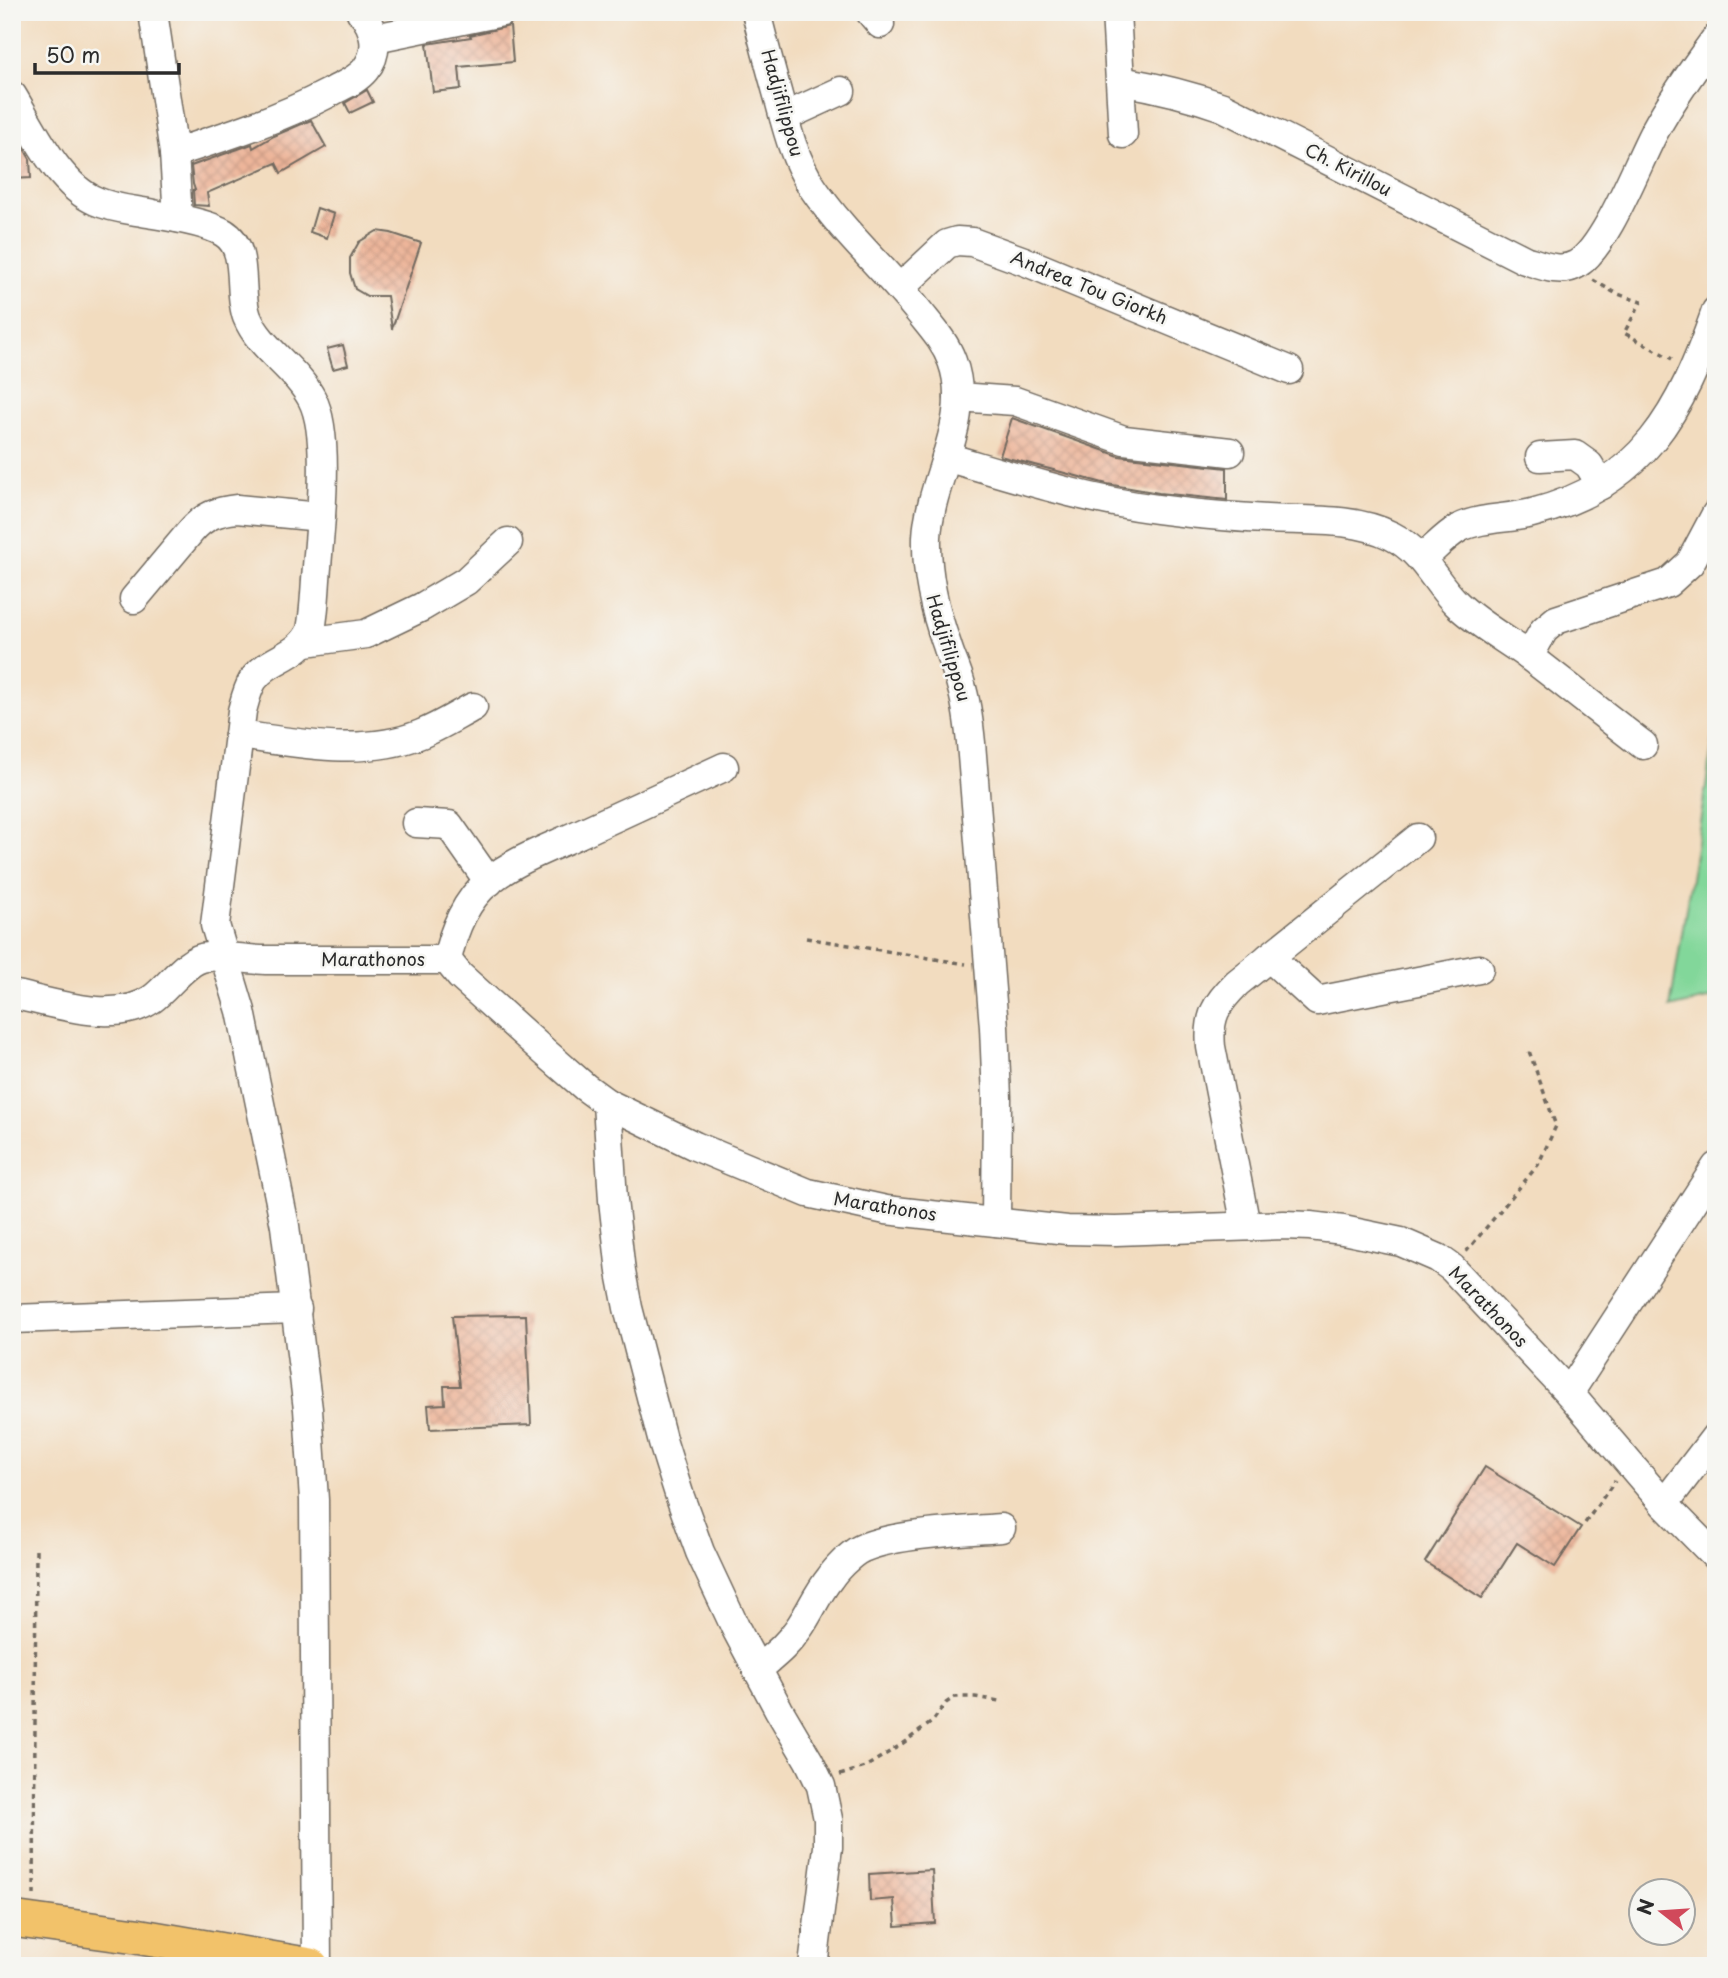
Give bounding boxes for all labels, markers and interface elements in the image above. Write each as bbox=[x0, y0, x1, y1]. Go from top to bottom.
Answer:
scale bar bbox=[35, 32, 178, 76]
text: 50 m bbox=[46, 38, 100, 70]
street label: Hadjifilippou bbox=[755, 46, 812, 160]
street label: Ch. Kirillou bbox=[1301, 135, 1397, 202]
street label: Andrea Tou Giorkh bbox=[1007, 243, 1172, 330]
street label: Hadjifilippou bbox=[920, 591, 979, 704]
street label: Marathonos bbox=[321, 945, 425, 972]
street label: Marathonos bbox=[832, 1184, 939, 1227]
street label: Marathonos bbox=[1443, 1259, 1535, 1353]
north arrow bbox=[1626, 1876, 1696, 1946]
text: N bbox=[1629, 1895, 1660, 1918]

